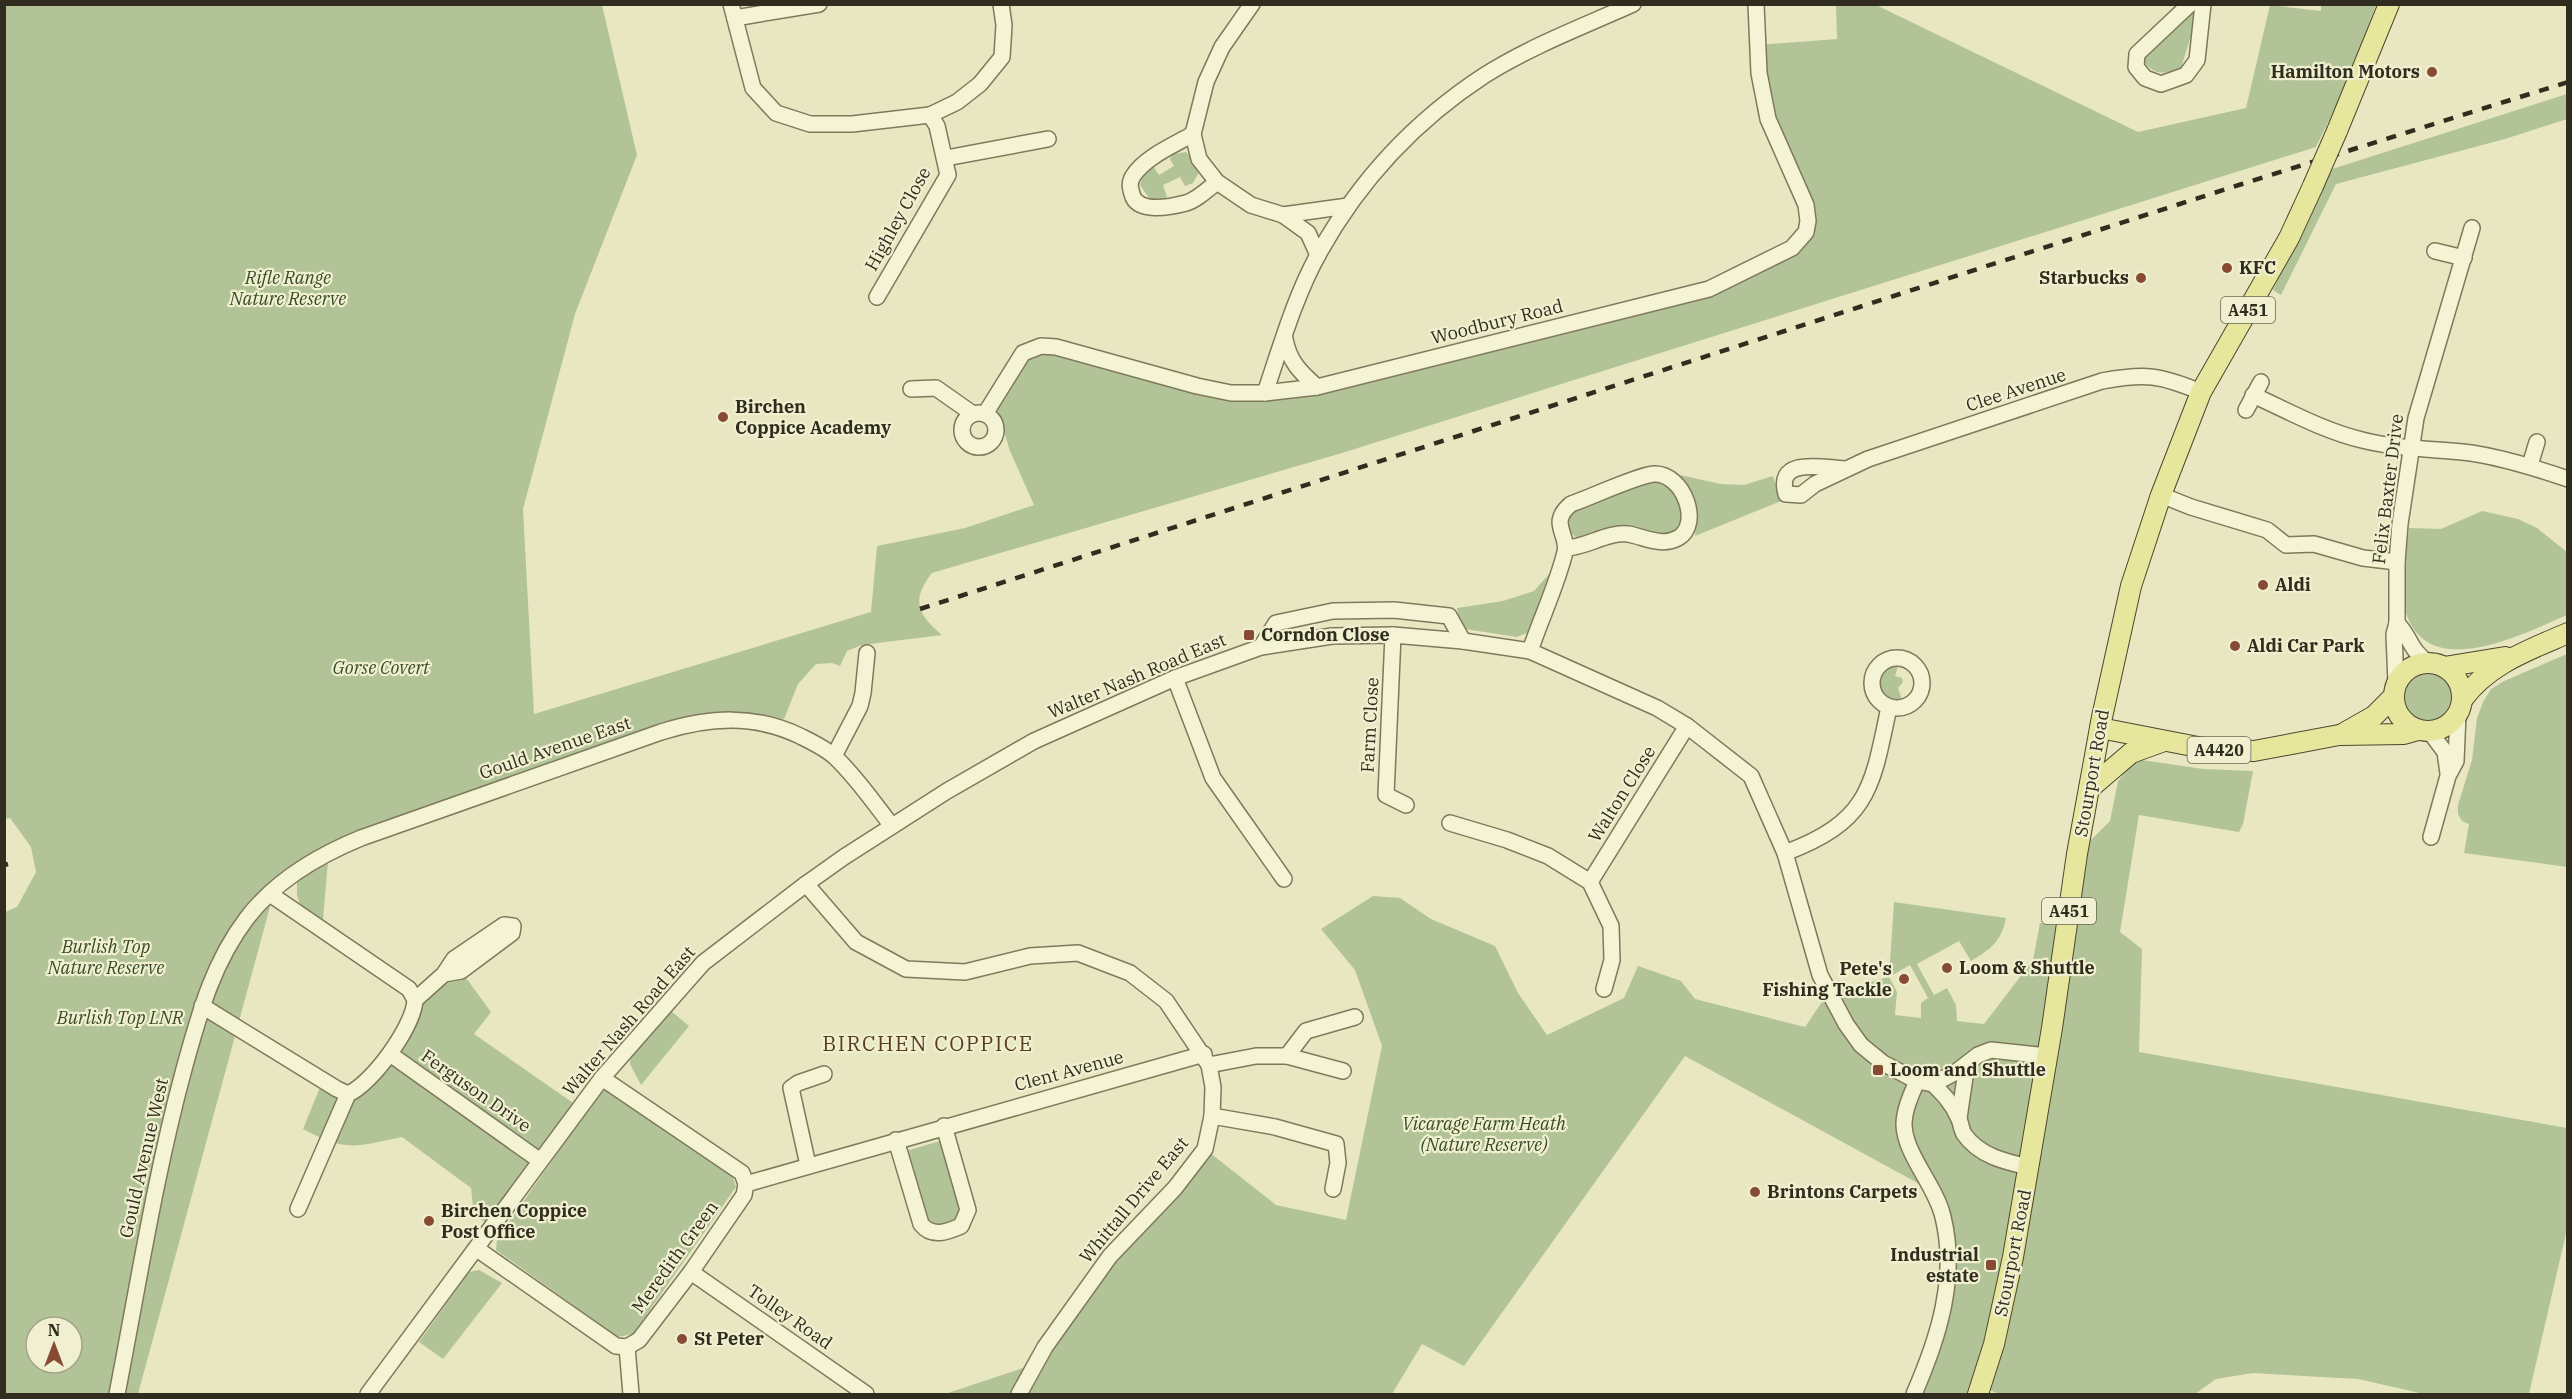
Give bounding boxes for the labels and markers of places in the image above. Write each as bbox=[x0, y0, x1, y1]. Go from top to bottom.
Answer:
place label: Hamilton Motors bbox=[2271, 60, 2420, 83]
marker: Hamilton Motors bbox=[2425, 65, 2439, 79]
place label: KFC bbox=[2239, 256, 2276, 279]
marker: KFC bbox=[2220, 261, 2234, 275]
place label: Starbucks bbox=[2039, 266, 2129, 289]
marker: Starbucks bbox=[2134, 271, 2148, 285]
place label: Birchen Coppice Academy bbox=[735, 395, 892, 439]
marker: Birchen Coppice Academy bbox=[716, 410, 730, 424]
place label: Aldi bbox=[2275, 573, 2311, 596]
marker: Aldi bbox=[2256, 578, 2270, 592]
place label: Corndon Close bbox=[1261, 623, 1390, 646]
marker: Corndon Close bbox=[1242, 628, 1256, 642]
place label: Aldi Car Park bbox=[2247, 634, 2365, 657]
marker: Aldi Car Park bbox=[2228, 639, 2242, 653]
place label: Loom & Shuttle bbox=[1959, 956, 2095, 979]
place label: Pete's Fishing Tackle bbox=[1762, 957, 1892, 1001]
marker: Loom & Shuttle bbox=[1940, 961, 1954, 975]
marker: Pete's Fishing Tackle bbox=[1897, 972, 1911, 986]
place label: Loom and Shuttle bbox=[1890, 1058, 2046, 1081]
marker: Loom and Shuttle bbox=[1871, 1063, 1885, 1077]
place label: Brintons Carpets bbox=[1767, 1180, 1917, 1203]
marker: Brintons Carpets bbox=[1748, 1185, 1762, 1199]
place label: Birchen Coppice Post Office bbox=[441, 1199, 587, 1243]
marker: Birchen Coppice Post Office bbox=[422, 1214, 436, 1228]
place label: Industrial estate bbox=[1890, 1243, 1979, 1287]
marker: Industrial estate bbox=[1984, 1258, 1998, 1272]
place label: St Peter bbox=[694, 1327, 764, 1350]
marker: St Peter bbox=[675, 1332, 689, 1346]

